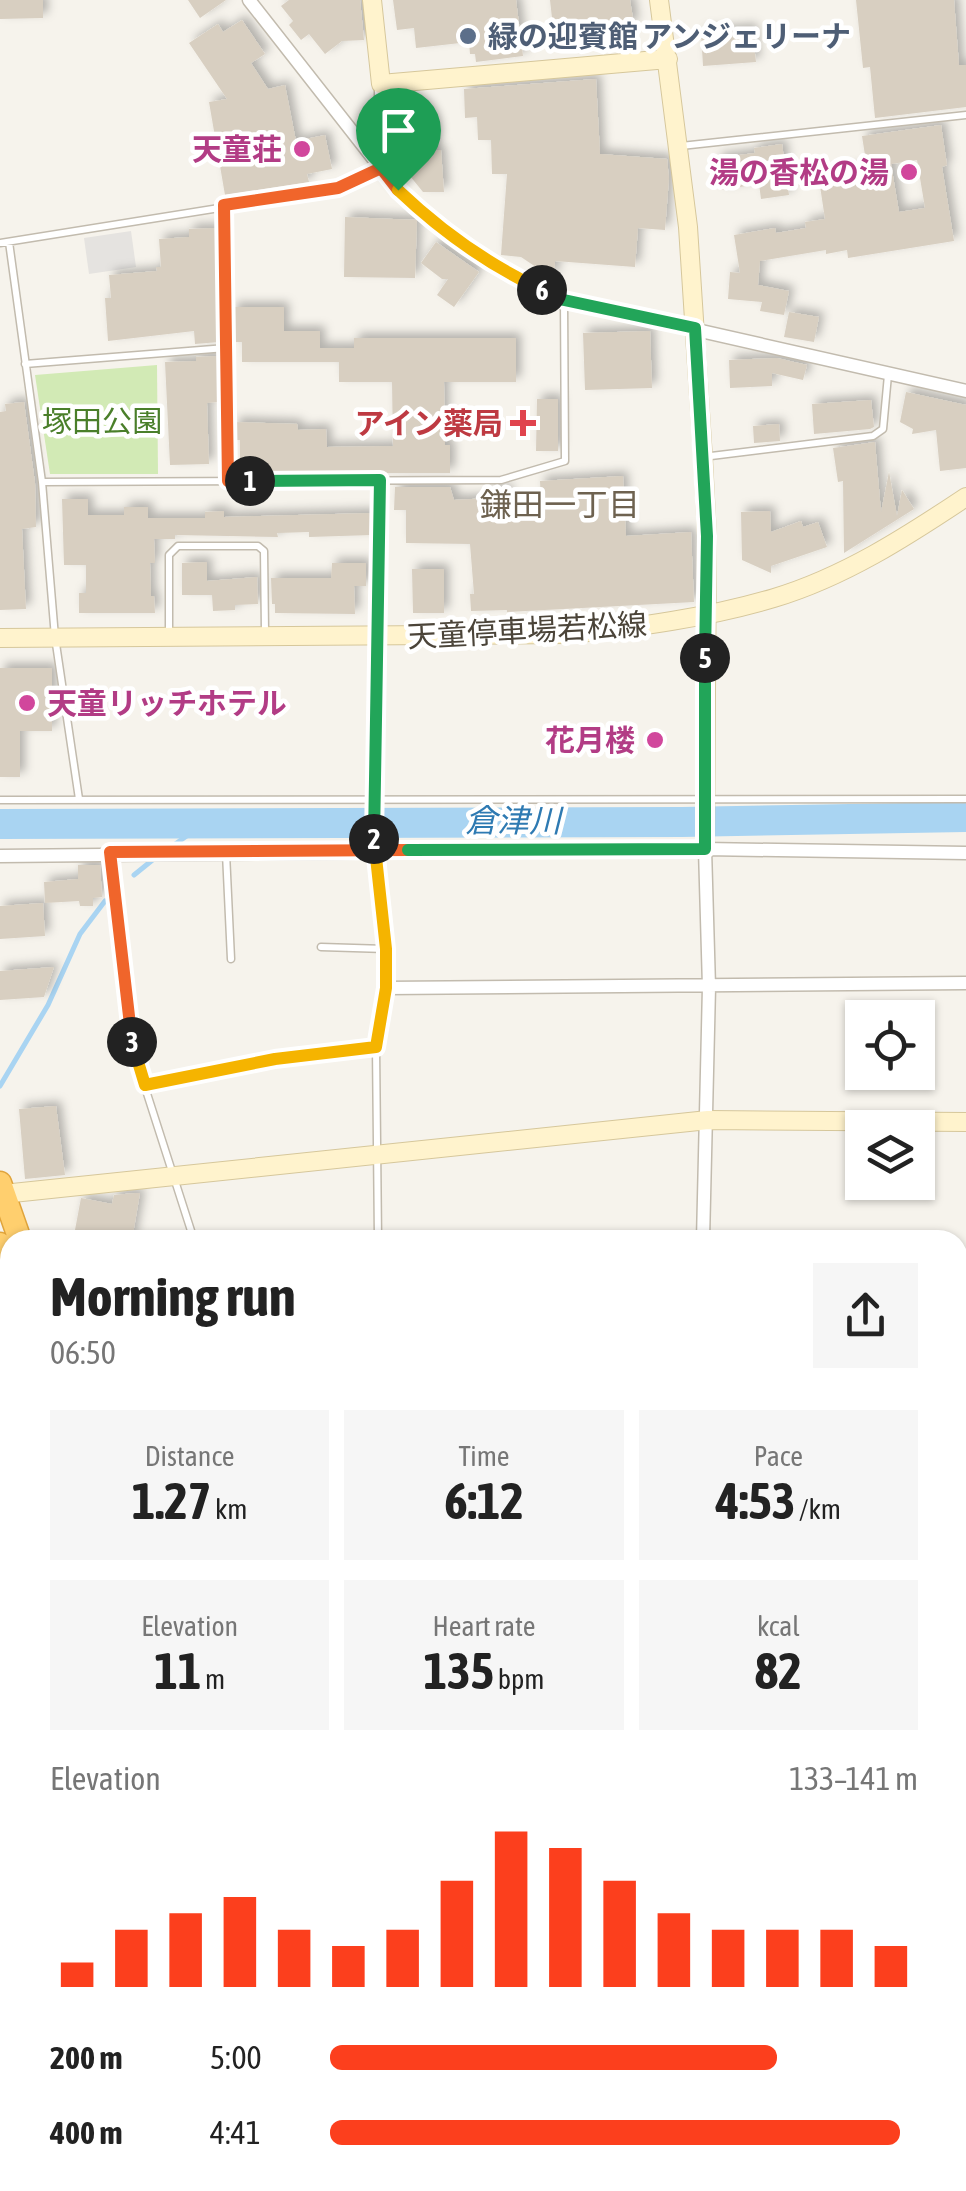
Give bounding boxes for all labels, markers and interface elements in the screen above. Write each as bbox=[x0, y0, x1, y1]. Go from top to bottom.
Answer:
place label: 緑の迎賓館 アンジェリーナ bbox=[488, 19, 851, 53]
marker: 緑の迎賓館 アンジェリーナ bbox=[457, 25, 479, 47]
pin bbox=[356, 88, 441, 191]
icon: arrive bbox=[371, 103, 426, 158]
place label: 天童荘 bbox=[192, 132, 282, 166]
marker: 天童荘 bbox=[291, 138, 313, 160]
place label: 湯の香松の湯 bbox=[709, 155, 889, 189]
marker: 湯の香松の湯 bbox=[898, 161, 920, 183]
pin: 6 bbox=[517, 265, 567, 315]
text: 6 bbox=[535, 274, 549, 306]
park label: 塚田公園 bbox=[42, 404, 162, 438]
place label: アイン薬局 bbox=[355, 406, 503, 440]
marker: アイン薬局 bbox=[512, 412, 534, 434]
pin: 1 bbox=[225, 456, 275, 506]
text: 1 bbox=[243, 465, 257, 497]
district label: 鎌田一丁目 bbox=[480, 486, 640, 523]
street label: 天童停車場若松線 bbox=[406, 607, 648, 653]
pin: 5 bbox=[680, 633, 730, 683]
text: 5 bbox=[698, 642, 712, 674]
place label: 天童リッチホテル bbox=[47, 686, 287, 720]
marker: 天童リッチホテル bbox=[16, 692, 38, 714]
place label: 花月楼 bbox=[545, 723, 635, 757]
marker: 花月楼 bbox=[644, 729, 666, 751]
water label: 倉津川 bbox=[465, 802, 564, 839]
pin: 2 bbox=[349, 814, 399, 864]
text: 2 bbox=[367, 823, 381, 855]
map controls bbox=[845, 1000, 935, 1200]
button: locate bbox=[845, 1000, 935, 1090]
pin: 3 bbox=[107, 1017, 157, 1067]
text: 3 bbox=[125, 1026, 139, 1058]
button: layers bbox=[845, 1110, 935, 1200]
button: share bbox=[813, 1263, 918, 1368]
text: Morning run bbox=[50, 1265, 296, 1328]
text: 06:50 bbox=[50, 1334, 116, 1371]
text: Distance bbox=[145, 1440, 235, 1472]
text: Time bbox=[458, 1440, 510, 1472]
text: Pace bbox=[754, 1440, 803, 1472]
text: 1.27 bbox=[132, 1472, 211, 1530]
text: 6:12 bbox=[444, 1472, 524, 1530]
text: 4:53 bbox=[716, 1472, 795, 1530]
text: km bbox=[211, 1493, 248, 1525]
text: /km bbox=[795, 1493, 841, 1525]
text: Elevation bbox=[141, 1610, 238, 1642]
text: Heart rate bbox=[432, 1610, 536, 1642]
text: kcal bbox=[757, 1610, 800, 1642]
text: 11 bbox=[154, 1642, 201, 1700]
text: 135 bbox=[423, 1642, 494, 1700]
text: 82 bbox=[755, 1642, 802, 1700]
text: m bbox=[201, 1663, 225, 1695]
text: bpm bbox=[494, 1663, 545, 1695]
text: Elevation bbox=[50, 1760, 161, 1797]
text: 133–141 m bbox=[789, 1760, 918, 1797]
text: 200 m bbox=[50, 2039, 123, 2076]
text: 5:00 bbox=[210, 2039, 261, 2076]
text: 400 m bbox=[50, 2114, 123, 2151]
text: 4:41 bbox=[210, 2114, 261, 2151]

